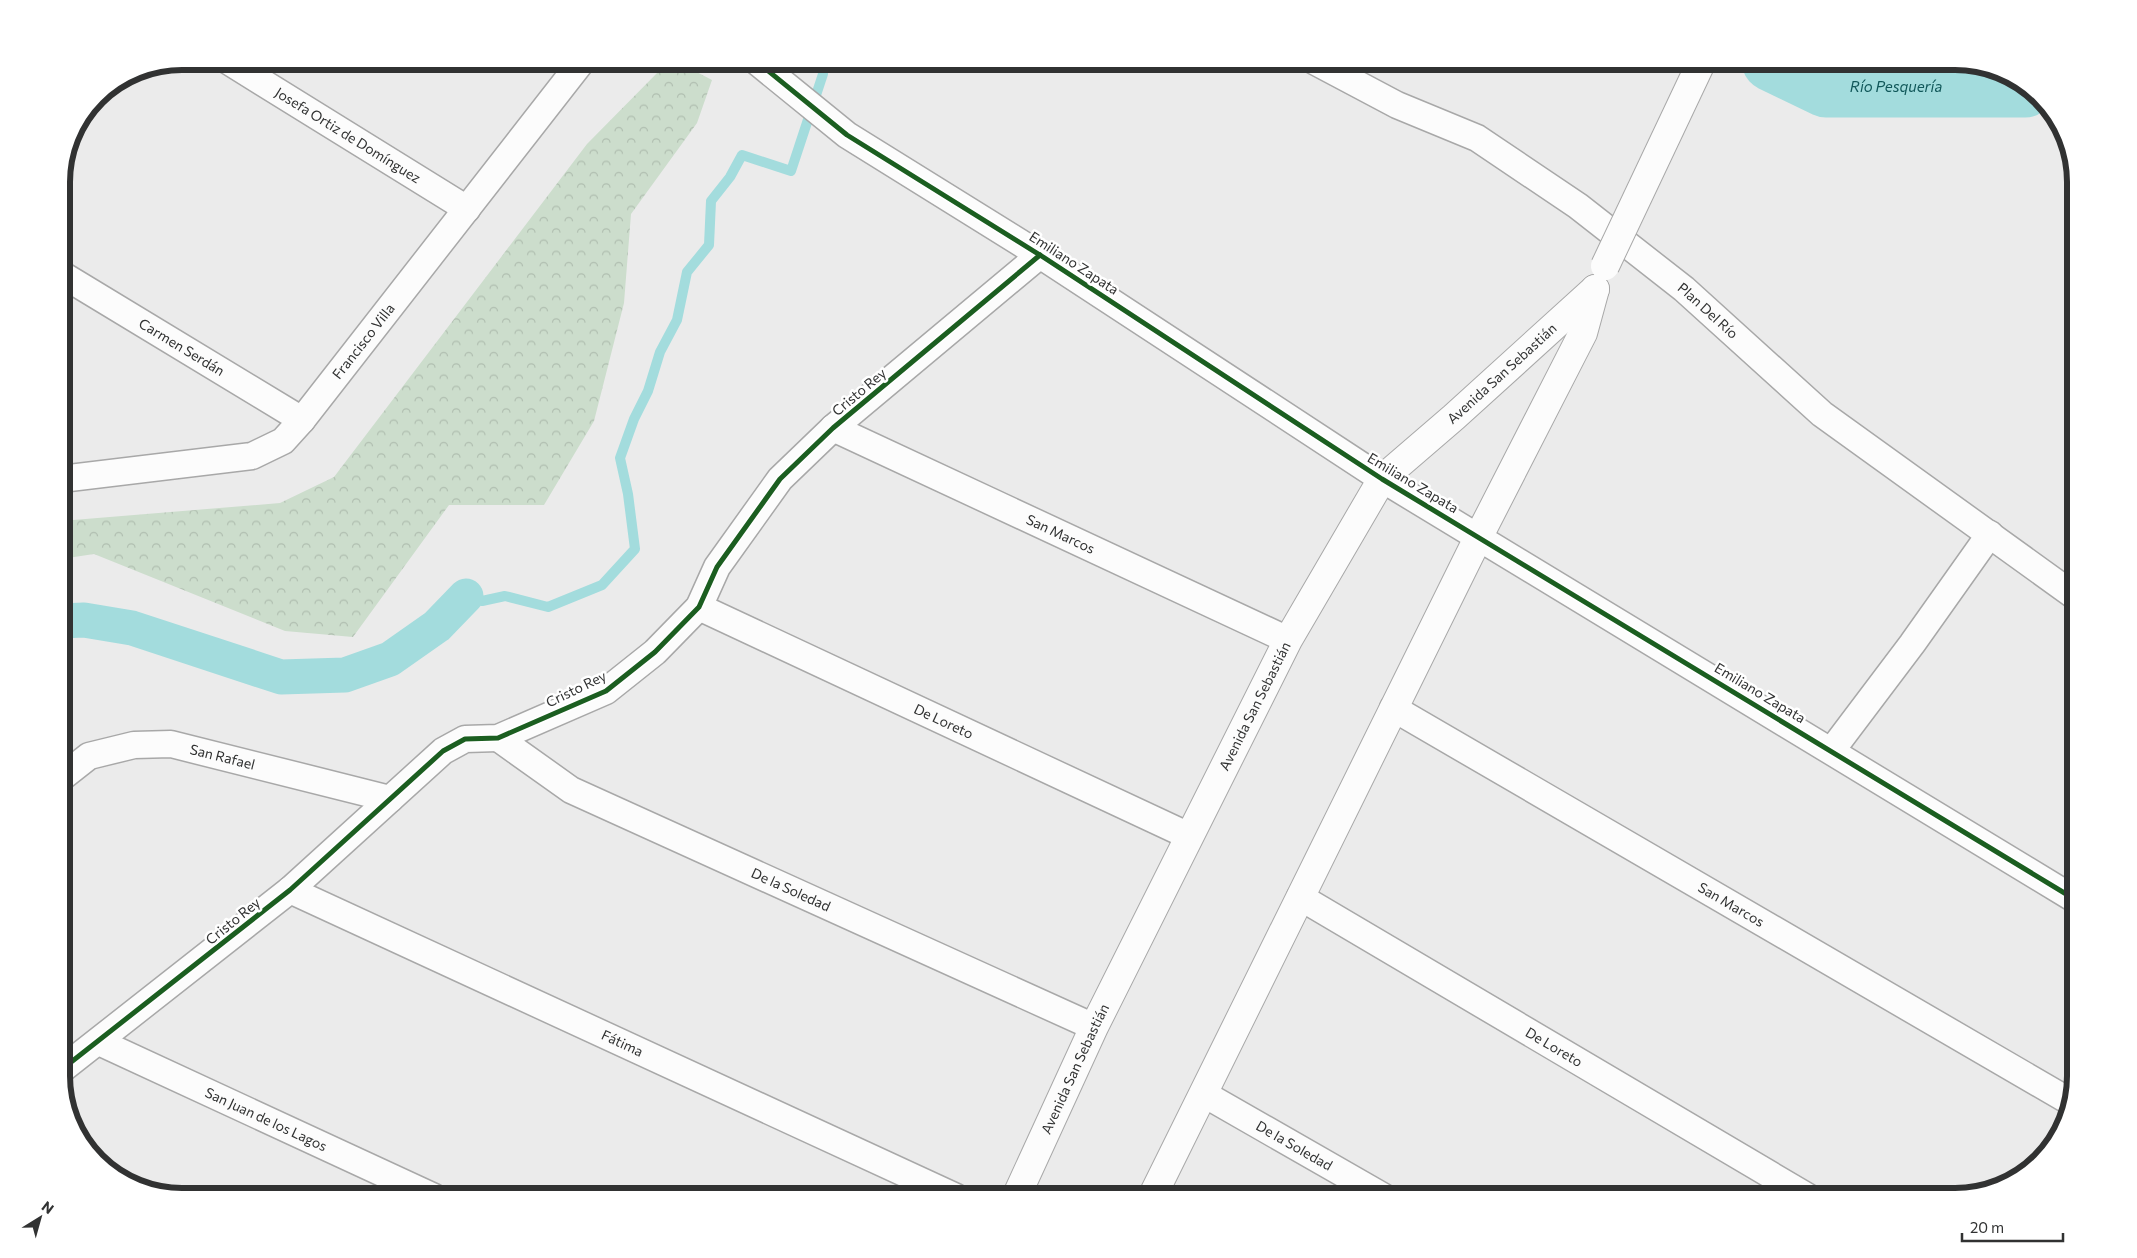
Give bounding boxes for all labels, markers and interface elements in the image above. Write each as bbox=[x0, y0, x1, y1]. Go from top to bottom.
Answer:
water label: Río Pesquería bbox=[1850, 77, 1942, 95]
street label: Josefa Ortiz de Domínguez bbox=[272, 83, 424, 186]
street label: Emiliano Zapata bbox=[1026, 227, 1122, 298]
street label: Plan Del Río bbox=[1675, 278, 1742, 342]
street label: Francisco Villa bbox=[328, 300, 398, 382]
street label: Carmen Serdán bbox=[136, 314, 228, 379]
street label: Avenida San Sebastián bbox=[1443, 319, 1560, 427]
street label: Cristo Rey bbox=[828, 364, 889, 419]
street label: Emiliano Zapata bbox=[1365, 449, 1462, 516]
street label: San Marcos bbox=[1024, 510, 1098, 557]
street label: Avenida San Sebastián bbox=[1215, 639, 1294, 773]
street label: Emiliano Zapata bbox=[1712, 659, 1809, 726]
street label: Cristo Rey bbox=[543, 667, 609, 710]
street label: De Loreto bbox=[911, 700, 976, 742]
street label: San Rafael bbox=[188, 740, 257, 773]
street label: De la Soledad bbox=[749, 864, 833, 914]
street label: San Marcos bbox=[1695, 878, 1767, 930]
street label: Cristo Rey bbox=[202, 893, 263, 948]
street label: Avenida San Sebastián bbox=[1037, 1001, 1112, 1137]
street label: De Loreto bbox=[1523, 1023, 1586, 1070]
street label: Fátima bbox=[599, 1026, 646, 1060]
street label: San Juan de los Lagos bbox=[202, 1083, 330, 1154]
street label: De la Soledad bbox=[1253, 1117, 1336, 1174]
north arrow bbox=[15, 1193, 65, 1243]
text: N bbox=[39, 1197, 57, 1217]
scale bar bbox=[1962, 1210, 2063, 1242]
text: 20 m bbox=[1970, 1218, 2004, 1236]

